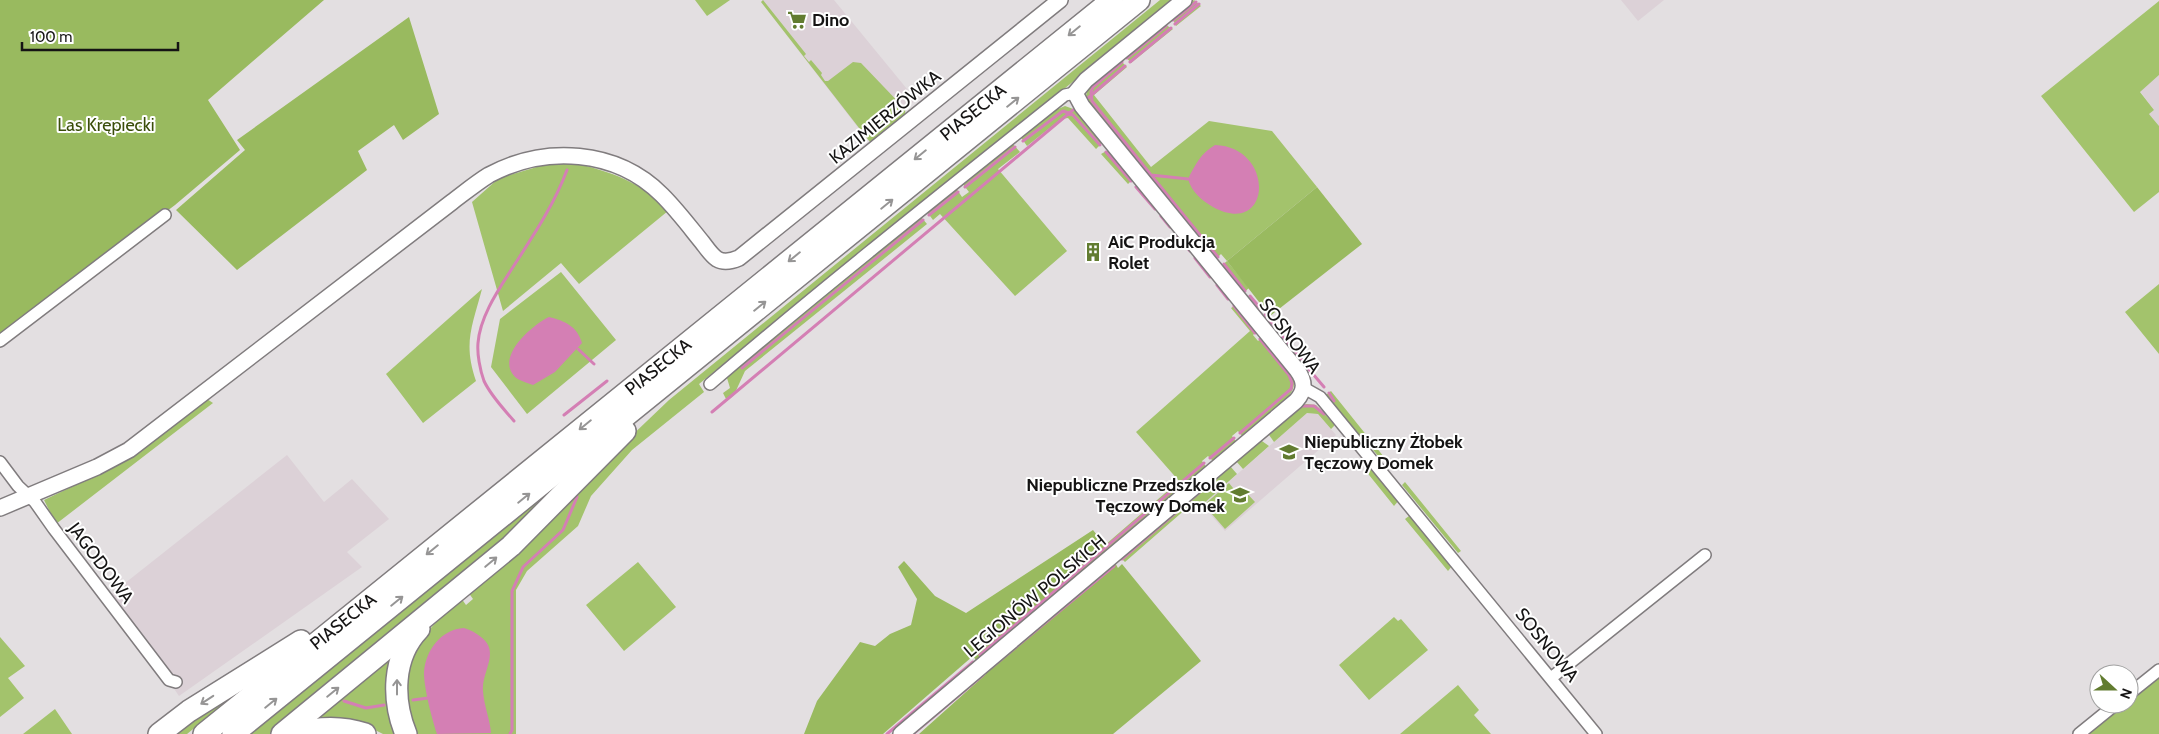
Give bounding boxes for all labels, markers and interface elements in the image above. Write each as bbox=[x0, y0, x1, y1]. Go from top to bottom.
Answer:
supermarket icon: Dino bbox=[786, 9, 808, 31]
place label: Dino bbox=[812, 9, 849, 31]
scale bar bbox=[22, 20, 179, 52]
one-way arrow bbox=[1067, 25, 1080, 36]
text: 100 m bbox=[30, 28, 72, 46]
street label: KAZIMIERZÓWKA bbox=[825, 65, 945, 169]
street label: PIASECKA bbox=[936, 79, 1011, 146]
one-way arrow bbox=[1006, 96, 1019, 107]
park label: Las Krępiecki bbox=[57, 114, 155, 136]
one-way arrow bbox=[914, 150, 927, 161]
one-way arrow bbox=[880, 198, 893, 209]
place label: AiC Produkcja Rolet bbox=[1108, 231, 1215, 274]
building icon: AiC Produkcja Rolet bbox=[1082, 241, 1104, 263]
one-way arrow bbox=[788, 252, 801, 263]
street label: SOSNOWA bbox=[1255, 294, 1325, 378]
one-way arrow bbox=[754, 301, 767, 312]
street label: PIASECKA bbox=[621, 334, 696, 400]
one-way arrow bbox=[579, 420, 592, 431]
place label: Niepubliczny Żłobek Tęczowy Domek bbox=[1304, 431, 1463, 474]
school or university icon: Niepubliczny Żłobek Tęczowy Domek bbox=[1278, 441, 1300, 463]
place label: Niepubliczne Przedszkole Tęczowy Domek bbox=[1026, 474, 1225, 517]
school or university icon: Niepubliczne Przedszkole Tęczowy Domek bbox=[1229, 484, 1251, 506]
one-way arrow bbox=[517, 493, 530, 504]
street label: JAGODOWA bbox=[63, 517, 139, 608]
street label: LEGIONÓW POLSKICH bbox=[959, 530, 1111, 662]
one-way arrow bbox=[426, 544, 439, 555]
one-way arrow bbox=[485, 556, 498, 568]
street label: PIASECKA bbox=[306, 588, 381, 655]
one-way arrow bbox=[391, 595, 404, 606]
street label: SOSNOWA bbox=[1511, 604, 1583, 686]
north arrow bbox=[2089, 664, 2139, 714]
one-way arrow bbox=[392, 679, 402, 695]
one-way arrow bbox=[327, 686, 340, 697]
text: N bbox=[2116, 686, 2136, 702]
one-way arrow bbox=[200, 695, 214, 705]
one-way arrow bbox=[265, 698, 278, 709]

